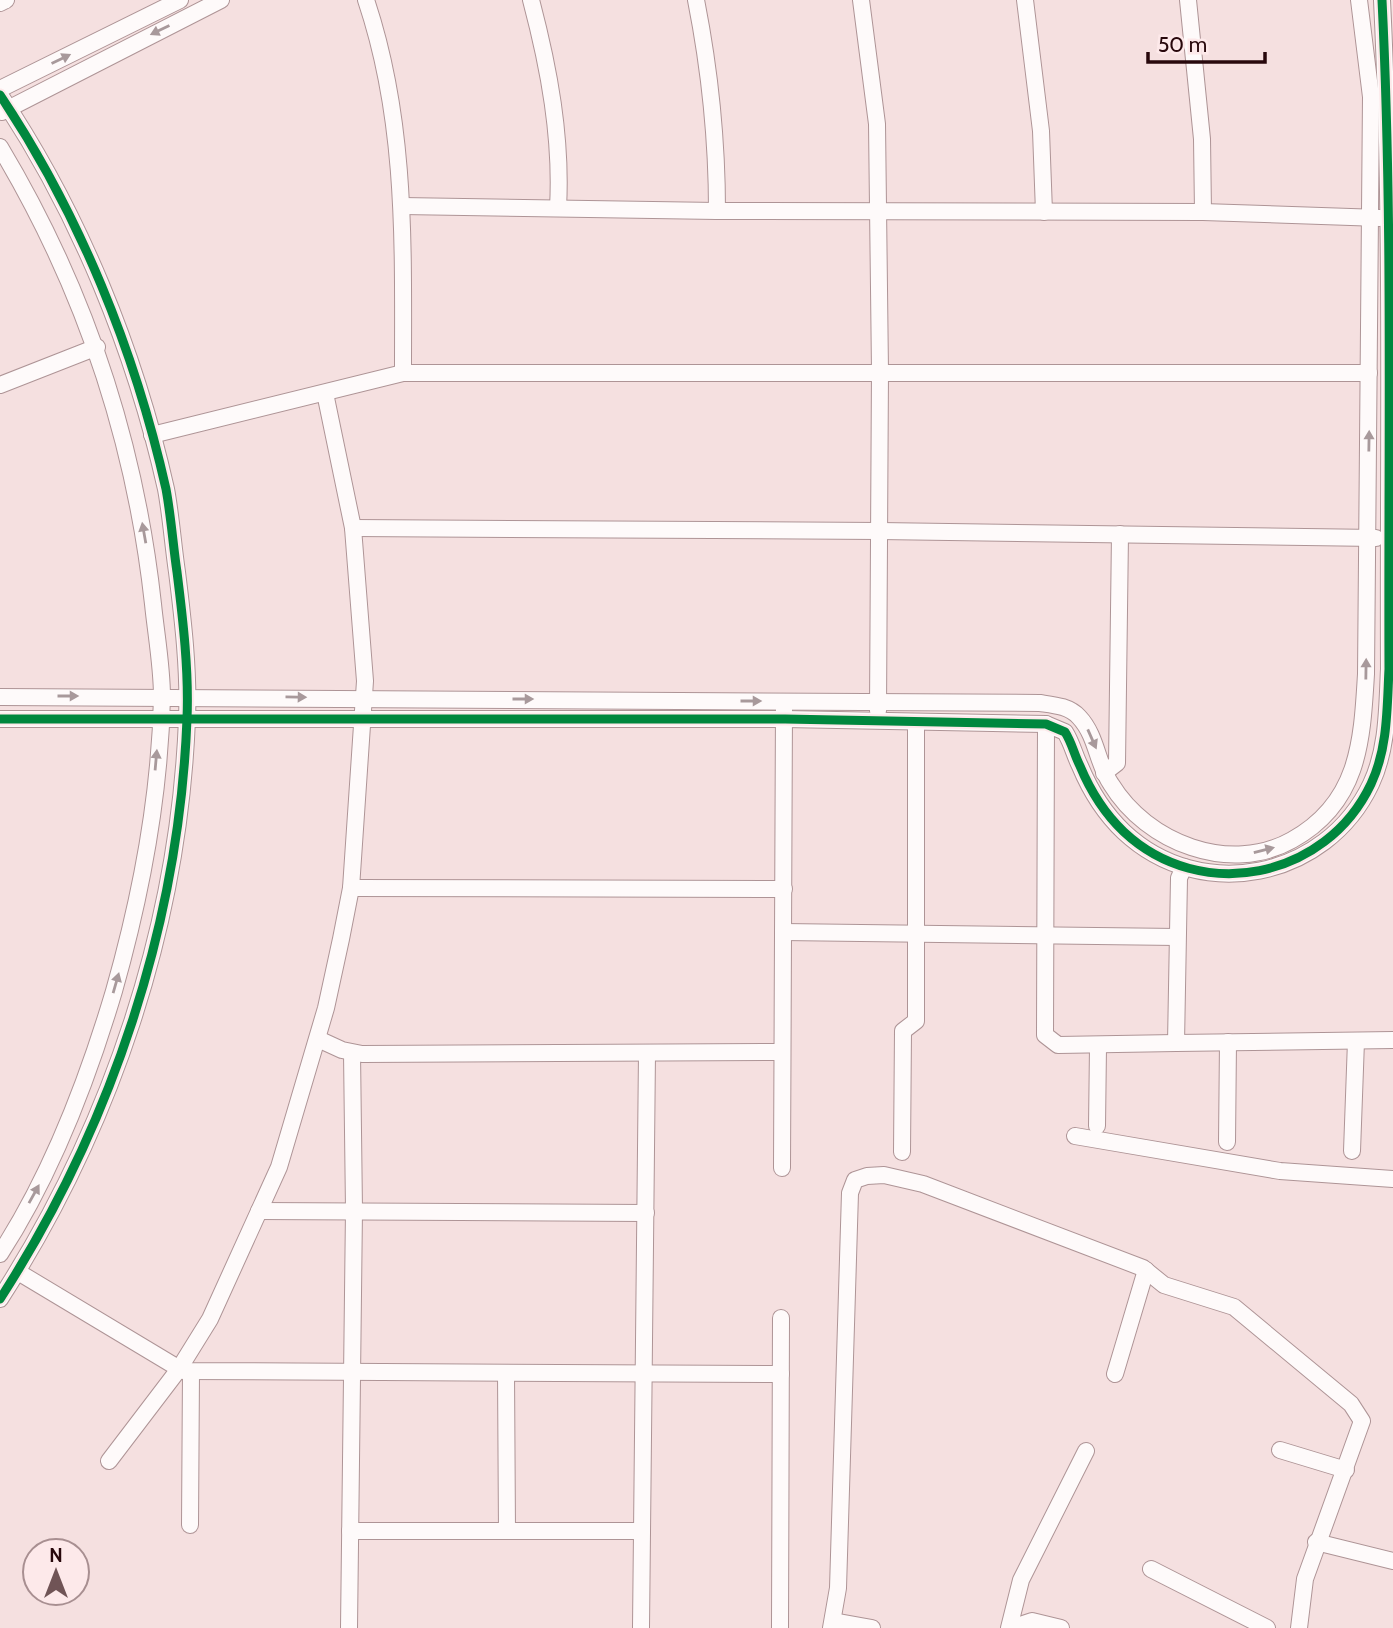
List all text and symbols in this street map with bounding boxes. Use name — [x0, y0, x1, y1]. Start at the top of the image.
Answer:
scale bar — [1148, 21, 1265, 65]
one-way arrow — [150, 25, 170, 36]
text: 50 m — [1158, 32, 1207, 57]
one-way arrow — [51, 53, 71, 64]
one-way arrow — [1363, 430, 1374, 452]
one-way arrow — [138, 522, 149, 544]
one-way arrow — [1360, 658, 1371, 680]
one-way arrow — [57, 690, 79, 702]
one-way arrow — [285, 692, 307, 703]
one-way arrow — [512, 693, 534, 705]
one-way arrow — [740, 695, 762, 707]
one-way arrow — [1086, 729, 1097, 750]
one-way arrow — [151, 748, 162, 770]
one-way arrow — [1253, 844, 1275, 855]
one-way arrow — [111, 972, 122, 994]
one-way arrow — [28, 1184, 39, 1204]
north arrow — [21, 1537, 91, 1607]
text: N — [49, 1544, 63, 1567]

